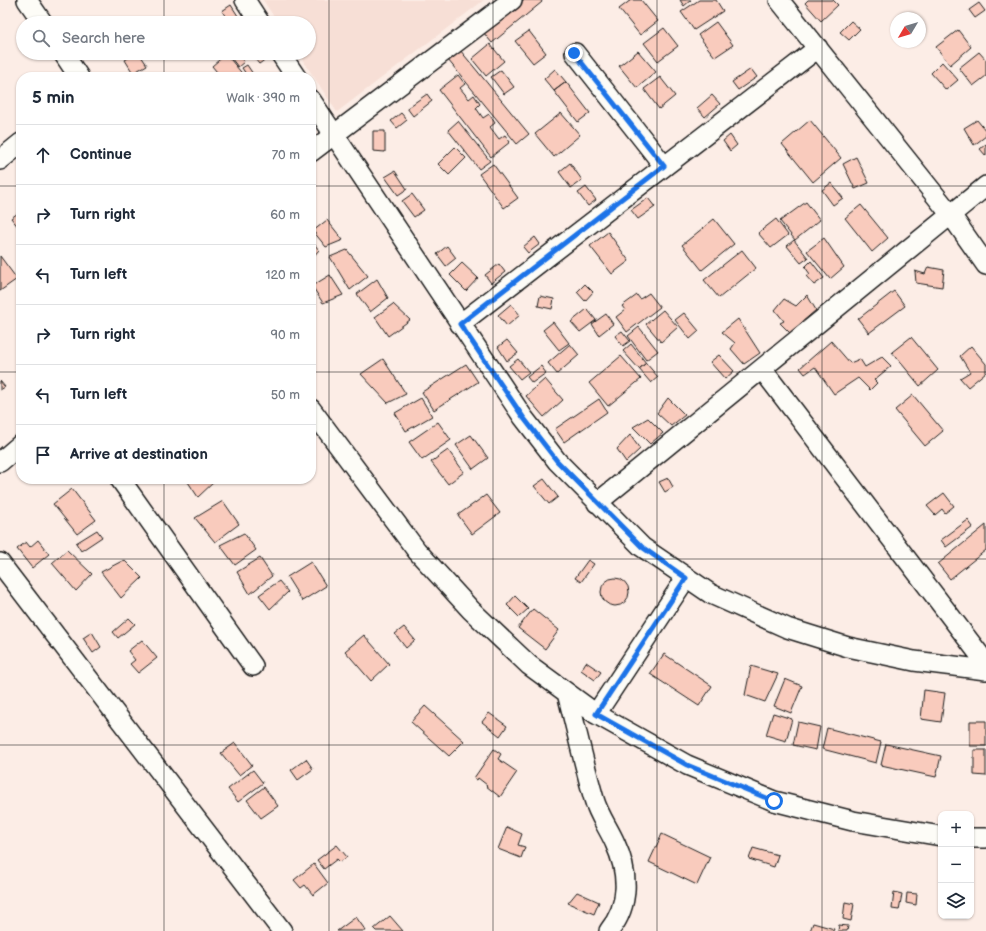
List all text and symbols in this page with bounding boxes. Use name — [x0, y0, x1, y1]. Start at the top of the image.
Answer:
north arrow — [890, 12, 926, 48]
search box — [16, 16, 316, 60]
icon: search — [30, 27, 52, 49]
text: Search here — [62, 29, 145, 48]
route end — [565, 44, 583, 62]
text: 5 min — [32, 88, 75, 108]
text: Walk · 390 m — [226, 90, 300, 106]
icon: ahead — [32, 144, 54, 166]
text: Continue — [70, 145, 132, 164]
text: 70 m — [272, 147, 300, 163]
icon: right — [32, 204, 54, 226]
text: Turn right — [70, 205, 135, 224]
text: 60 m — [270, 207, 300, 223]
icon: left — [32, 264, 54, 286]
text: Turn left — [70, 265, 127, 284]
text: 120 m — [265, 267, 300, 283]
icon: right — [32, 324, 54, 346]
text: Turn right — [70, 325, 135, 344]
text: 90 m — [271, 327, 300, 343]
icon: left — [32, 384, 54, 406]
text: Turn left — [70, 385, 127, 404]
text: 50 m — [271, 387, 300, 403]
icon: arrive — [32, 444, 54, 466]
text: Arrive at destination — [70, 445, 208, 464]
route start — [765, 792, 783, 810]
map controls — [938, 811, 974, 919]
button: + — [938, 811, 974, 847]
button: − — [938, 847, 974, 883]
button: layers — [938, 883, 974, 919]

